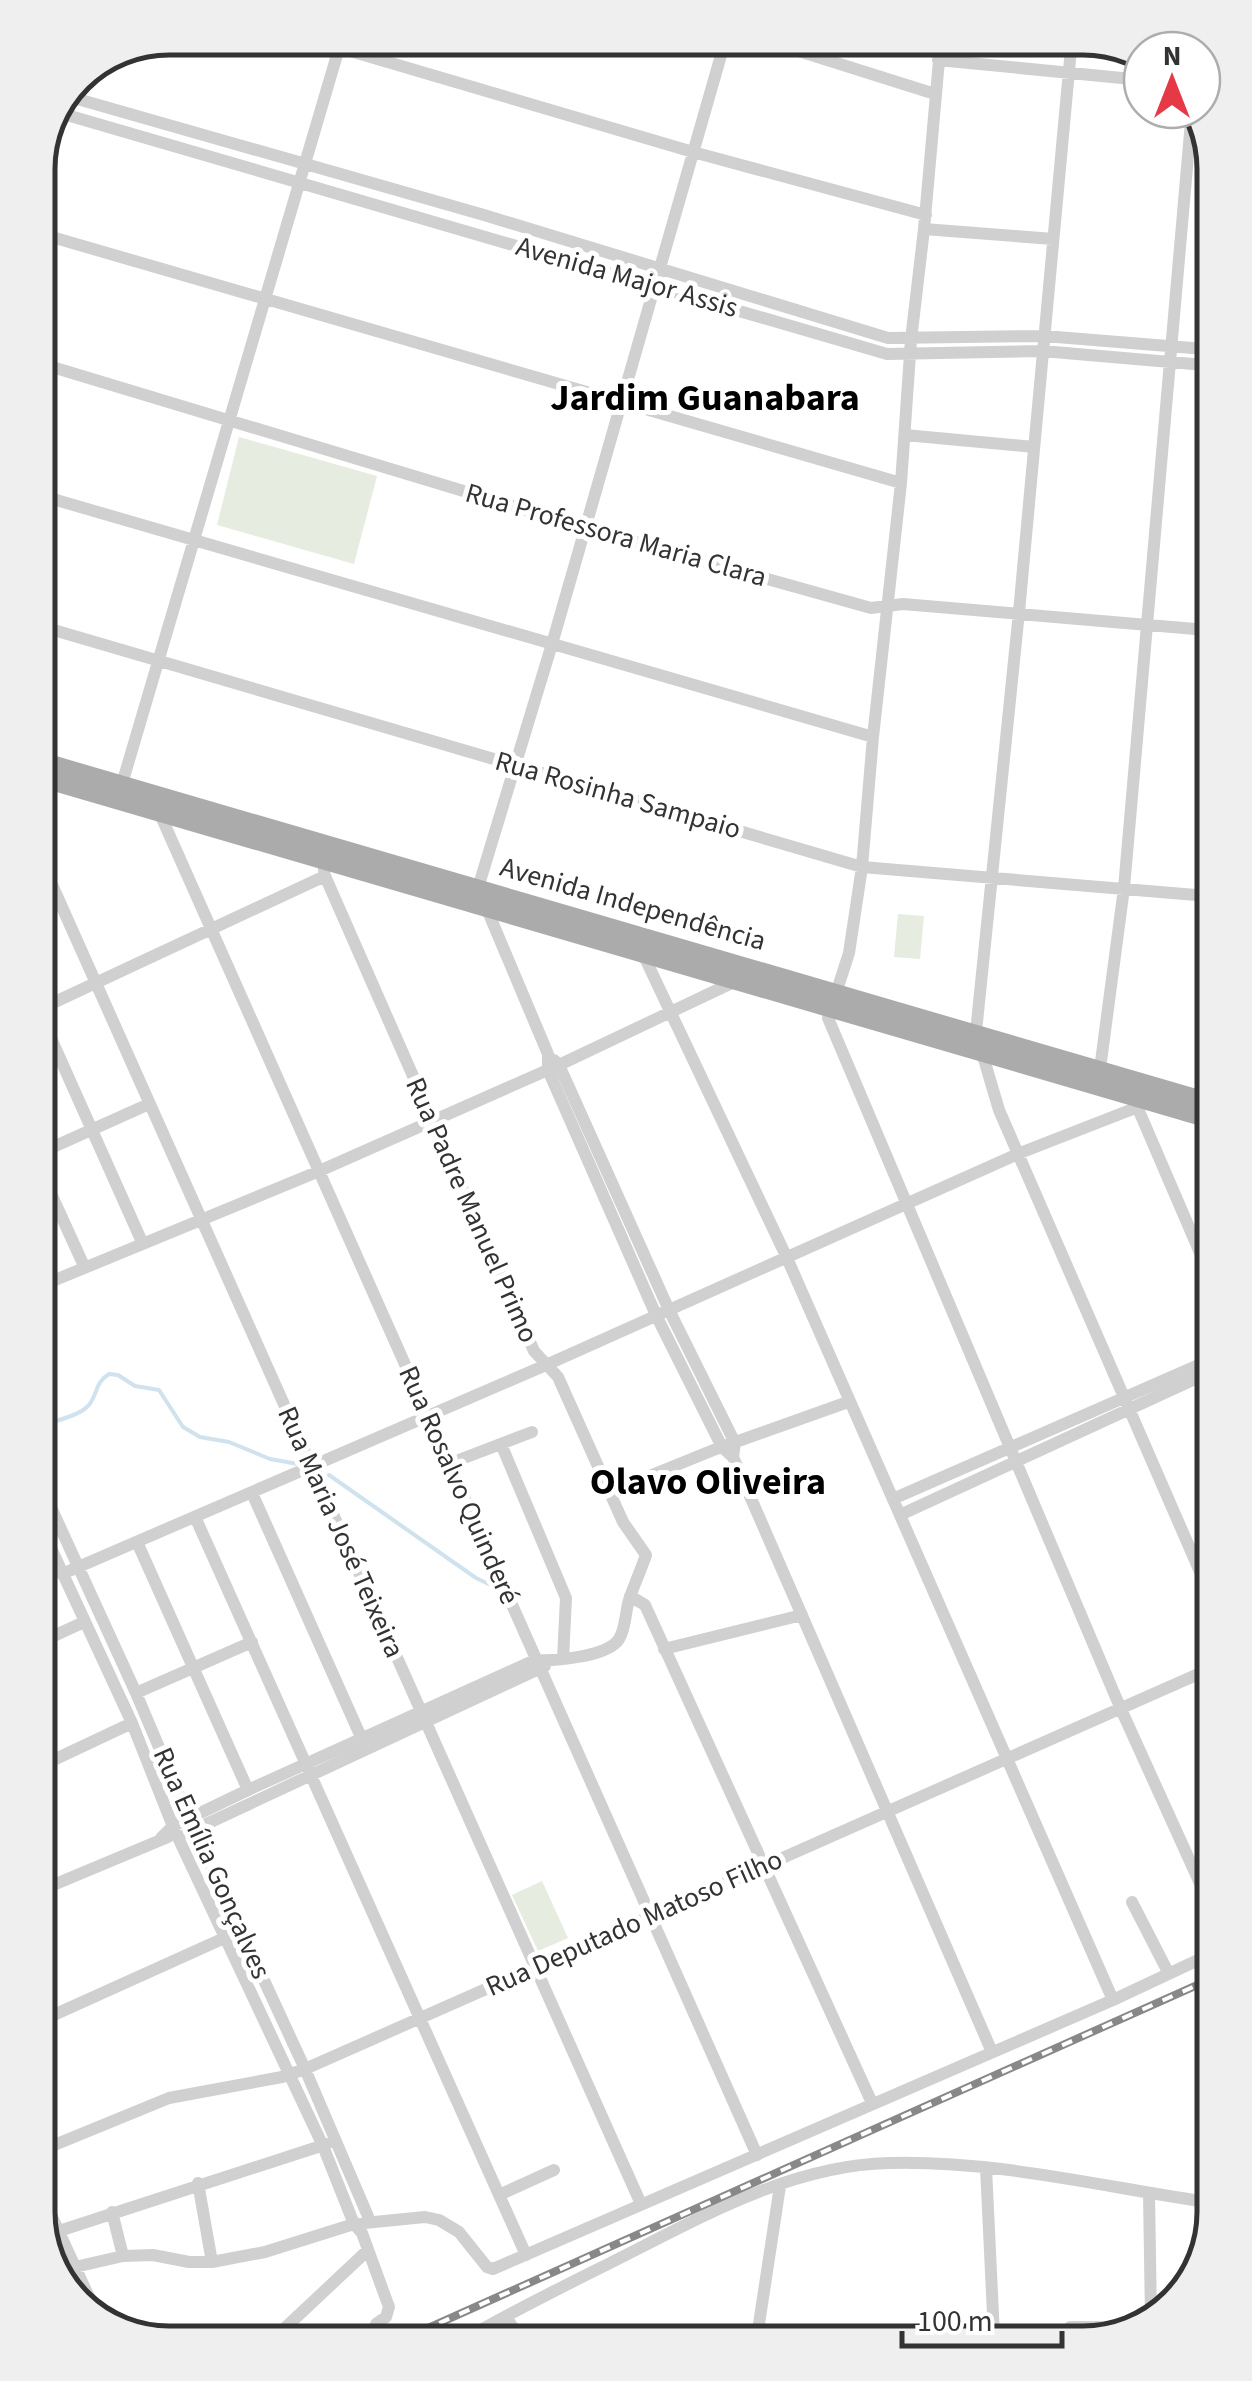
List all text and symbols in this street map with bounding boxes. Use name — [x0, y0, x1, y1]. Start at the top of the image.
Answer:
north arrow — [1122, 30, 1222, 130]
text: N — [1163, 36, 1181, 76]
street label: Avenida Major Assis — [511, 226, 743, 328]
district label: Jardim Guanabara — [550, 371, 860, 425]
street label: Rua Professora Maria Clara — [461, 473, 771, 597]
street label: Rua Rosinha Sampaio — [490, 741, 746, 849]
street label: Avenida Independência — [495, 847, 771, 961]
street label: Rua Padre Manuel Primo — [395, 1071, 549, 1349]
street label: Rua Rosalvo Quinderé — [388, 1359, 530, 1611]
street label: Rua Maria José Teixeira — [268, 1400, 414, 1664]
district label: Olavo Oliveira — [590, 1455, 826, 1509]
street label: Rua Emília Gonçalves — [143, 1741, 281, 1985]
street label: Rua Deputado Matoso Filho — [479, 1839, 789, 2007]
scale bar — [902, 2286, 1062, 2348]
text: 100 m — [917, 2300, 993, 2343]

